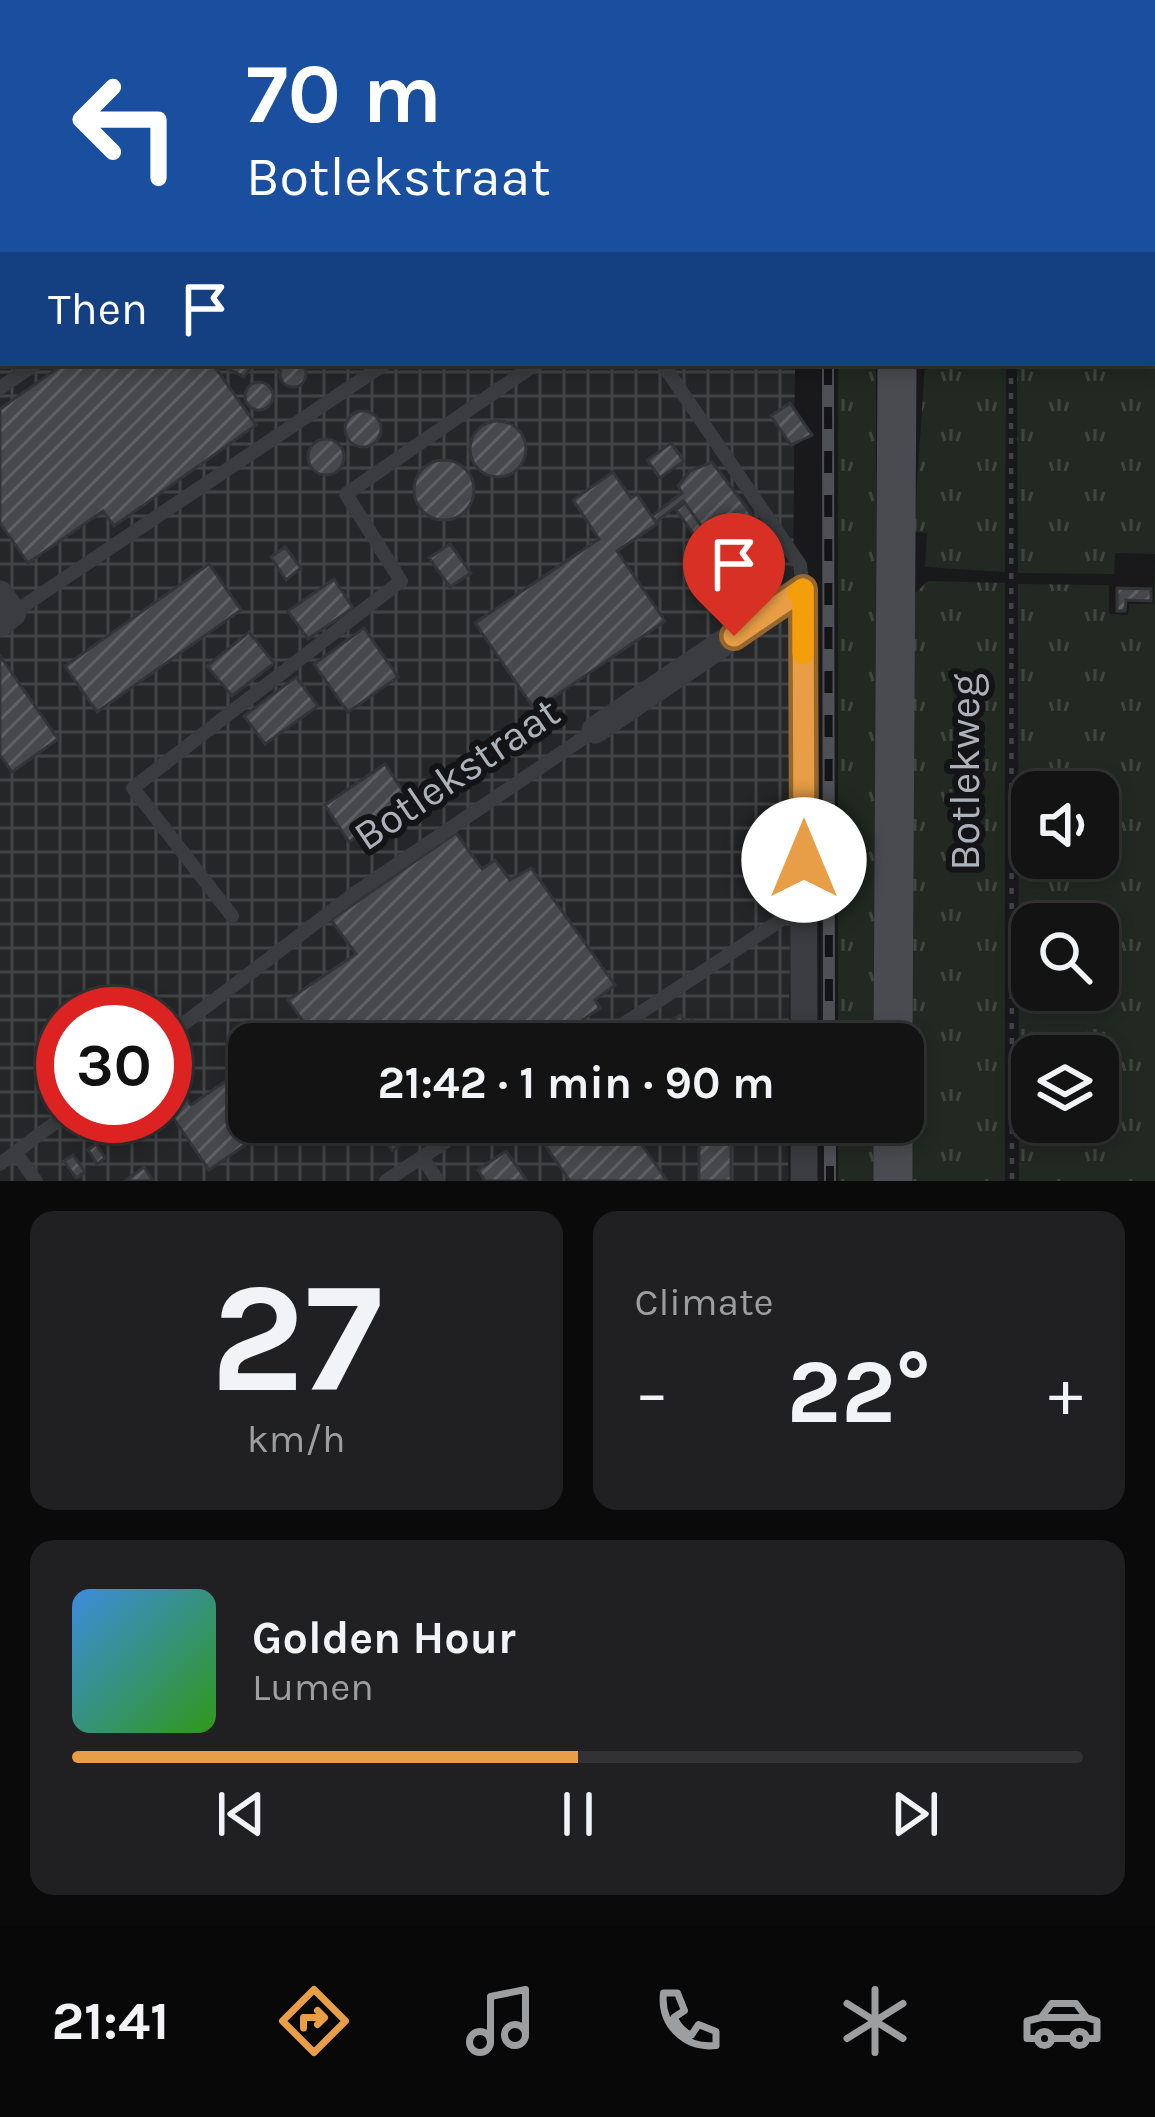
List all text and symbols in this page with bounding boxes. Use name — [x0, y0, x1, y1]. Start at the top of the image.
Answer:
text: 70 m — [246, 45, 442, 143]
icon: left — [48, 48, 204, 204]
text: Botlekstraat — [246, 145, 551, 209]
icon: arrive — [172, 276, 238, 342]
text: Then — [48, 283, 148, 335]
pin — [683, 513, 785, 636]
icon: arrive — [701, 531, 767, 597]
street label: Botlekweg — [940, 673, 990, 871]
street label: Botlekstraat — [344, 687, 569, 861]
map controls — [1011, 771, 1119, 1143]
button: sound — [1011, 771, 1119, 879]
position arrow — [741, 797, 867, 923]
button: search — [1011, 903, 1119, 1011]
speed limit sign: 30 — [36, 987, 192, 1143]
button: layers — [1011, 1035, 1119, 1143]
text: 21:42 · 1 min · 90 m — [377, 1057, 775, 1109]
text: 27 — [210, 1247, 382, 1429]
text: Climate — [635, 1279, 774, 1325]
text: 22° — [787, 1339, 931, 1445]
text: − — [635, 1354, 669, 1432]
text: + — [1048, 1354, 1083, 1432]
text: km/h — [247, 1416, 346, 1462]
text: Golden Hour — [252, 1612, 516, 1664]
text: Lumen — [252, 1664, 374, 1710]
icon: previous — [208, 1781, 274, 1847]
icon: pause — [545, 1781, 611, 1847]
icon: next — [882, 1781, 948, 1847]
icon: directions — [272, 1979, 356, 2063]
icon: music — [459, 1979, 543, 2063]
icon: phone — [646, 1979, 730, 2063]
icon: climate — [833, 1979, 917, 2063]
icon: car — [1020, 1979, 1104, 2063]
text: 21:41 — [51, 1989, 169, 2053]

